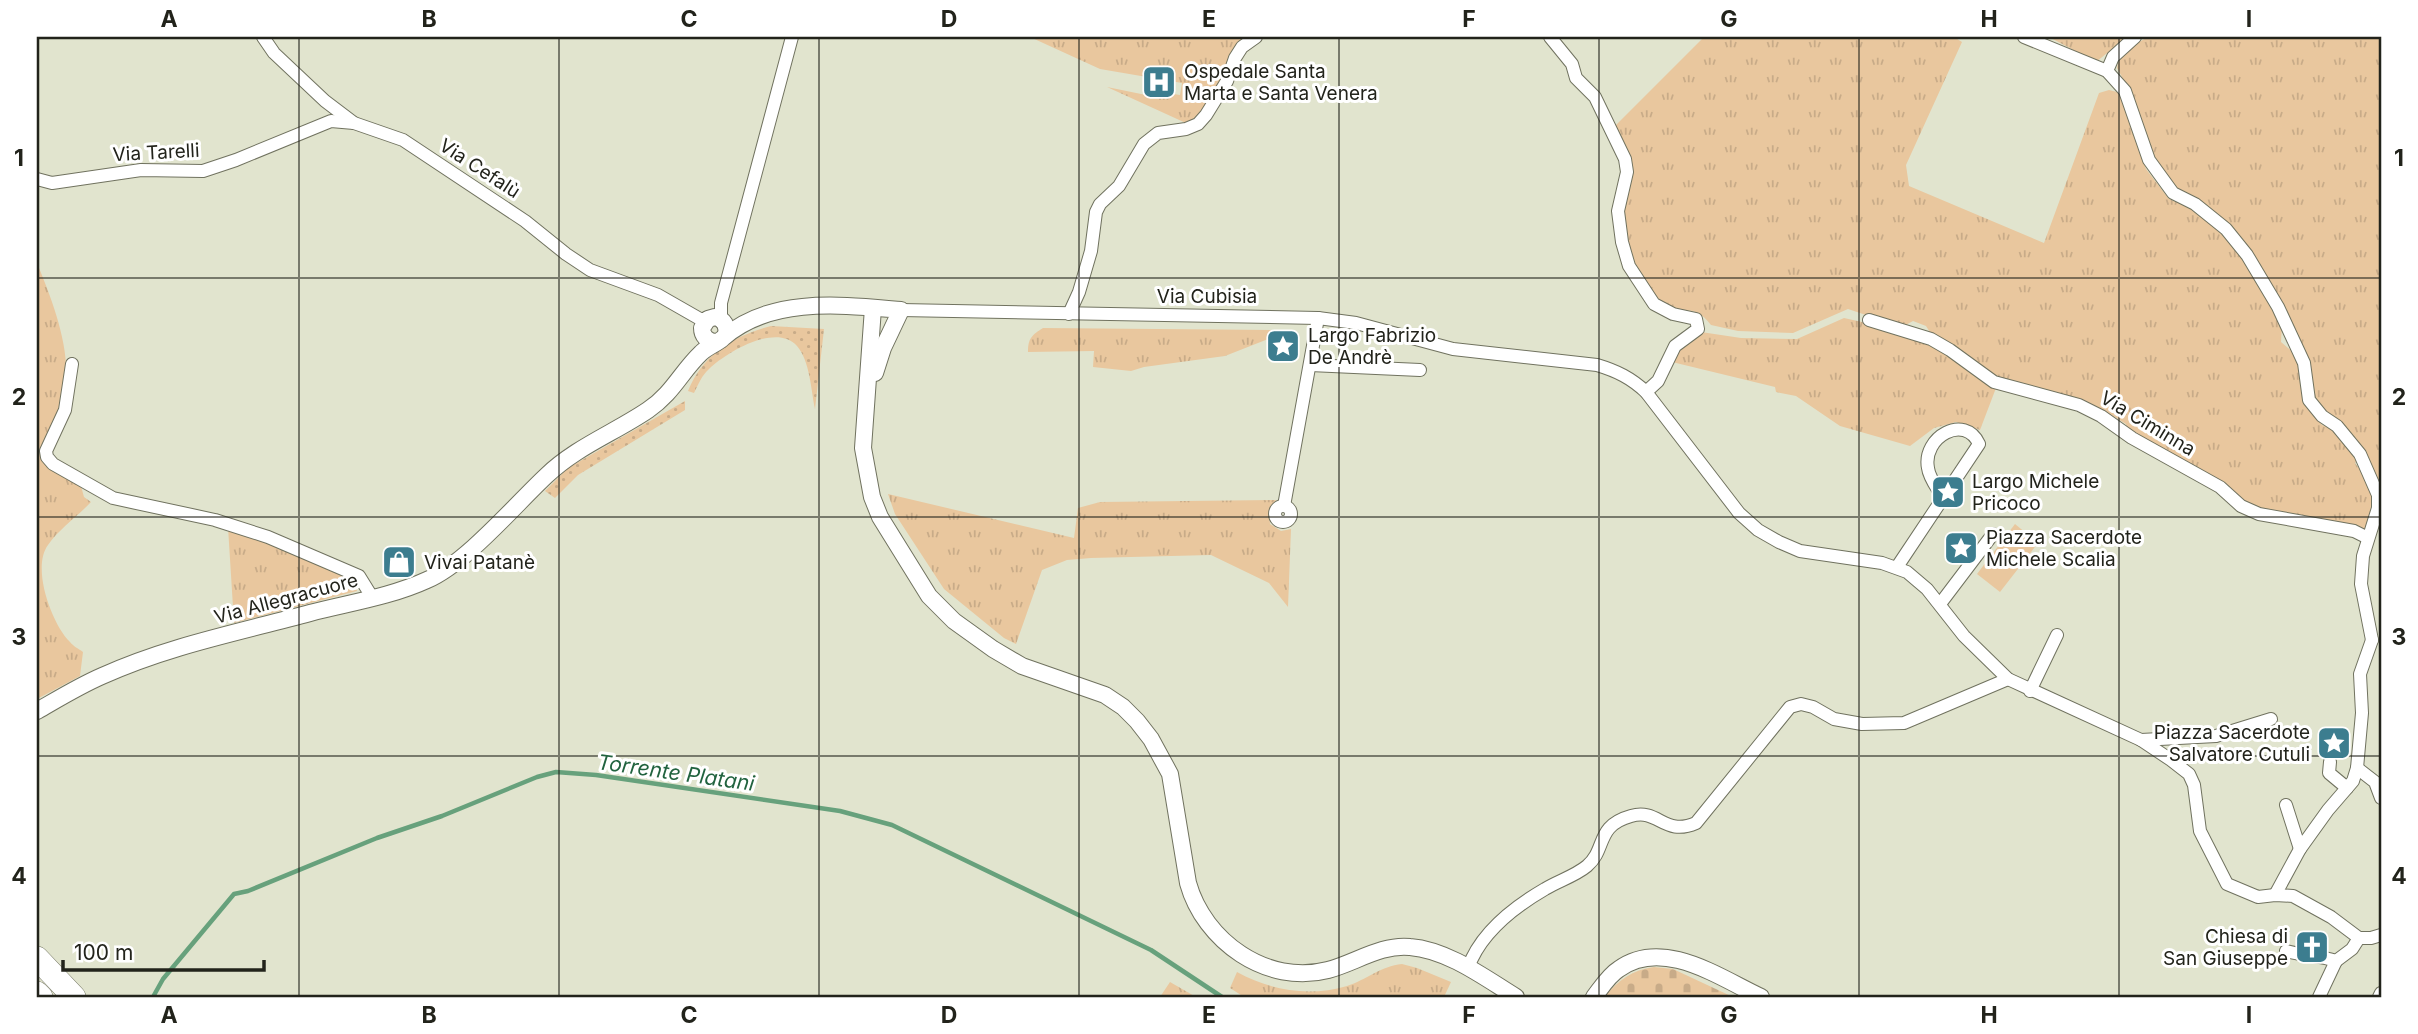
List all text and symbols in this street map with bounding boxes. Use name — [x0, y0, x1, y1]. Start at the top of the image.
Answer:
text: A — [160, 5, 178, 33]
text: B — [421, 5, 437, 33]
text: C — [680, 5, 698, 33]
text: D — [941, 5, 957, 33]
text: E — [1202, 5, 1216, 33]
text: F — [1462, 5, 1476, 33]
text: G — [1720, 5, 1738, 33]
text: H — [1980, 5, 1998, 33]
text: I — [2246, 5, 2252, 33]
place label: Ospedale Santa Marta e Santa Venera — [1184, 60, 1378, 105]
hospital icon: Ospedale Santa Marta e Santa Venera — [1140, 63, 1178, 101]
street label: Via Cefalù — [435, 134, 525, 203]
street label: Via Tarelli — [112, 139, 200, 166]
text: 1 — [14, 144, 24, 172]
text: 1 — [2394, 144, 2404, 172]
street label: Via Cubisia — [1157, 285, 1257, 308]
place label: Largo Fabrizio De Andrè — [1308, 324, 1436, 369]
place icon: Largo Fabrizio De Andrè — [1264, 327, 1302, 365]
text: 2 — [12, 383, 26, 411]
text: 2 — [2392, 383, 2406, 411]
street label: Via Ciminna — [2096, 386, 2199, 461]
place label: Largo Michele Pricoco — [1972, 470, 2099, 515]
place icon: Largo Michele Pricoco — [1929, 473, 1967, 511]
place label: Piazza Sacerdote Michele Scalia — [1986, 526, 2142, 571]
place icon: Piazza Sacerdote Michele Scalia — [1942, 529, 1980, 567]
shop icon: Vivai Patanè — [380, 543, 418, 581]
place label: Vivai Patanè — [424, 551, 535, 574]
street label: Via Allegracuore — [212, 568, 361, 629]
text: 3 — [12, 623, 26, 651]
text: 3 — [2392, 623, 2406, 651]
place label: Piazza Sacerdote Salvatore Cutuli — [2154, 721, 2310, 766]
place icon: Piazza Sacerdote Salvatore Cutuli — [2315, 724, 2353, 762]
water label: Torrente Platani — [596, 749, 757, 796]
text: 4 — [11, 862, 27, 890]
text: 4 — [2391, 862, 2407, 890]
place label: Chiesa di San Giuseppe — [2163, 925, 2288, 970]
church icon: Chiesa di San Giuseppe — [2293, 928, 2331, 966]
scale bar — [63, 929, 264, 973]
text: 100 m — [74, 940, 133, 965]
text: A — [160, 1001, 178, 1029]
text: B — [421, 1001, 437, 1029]
text: C — [680, 1001, 698, 1029]
text: D — [941, 1001, 957, 1029]
text: E — [1202, 1001, 1216, 1029]
text: F — [1462, 1001, 1476, 1029]
text: G — [1720, 1001, 1738, 1029]
text: H — [1980, 1001, 1998, 1029]
text: I — [2246, 1001, 2252, 1029]

